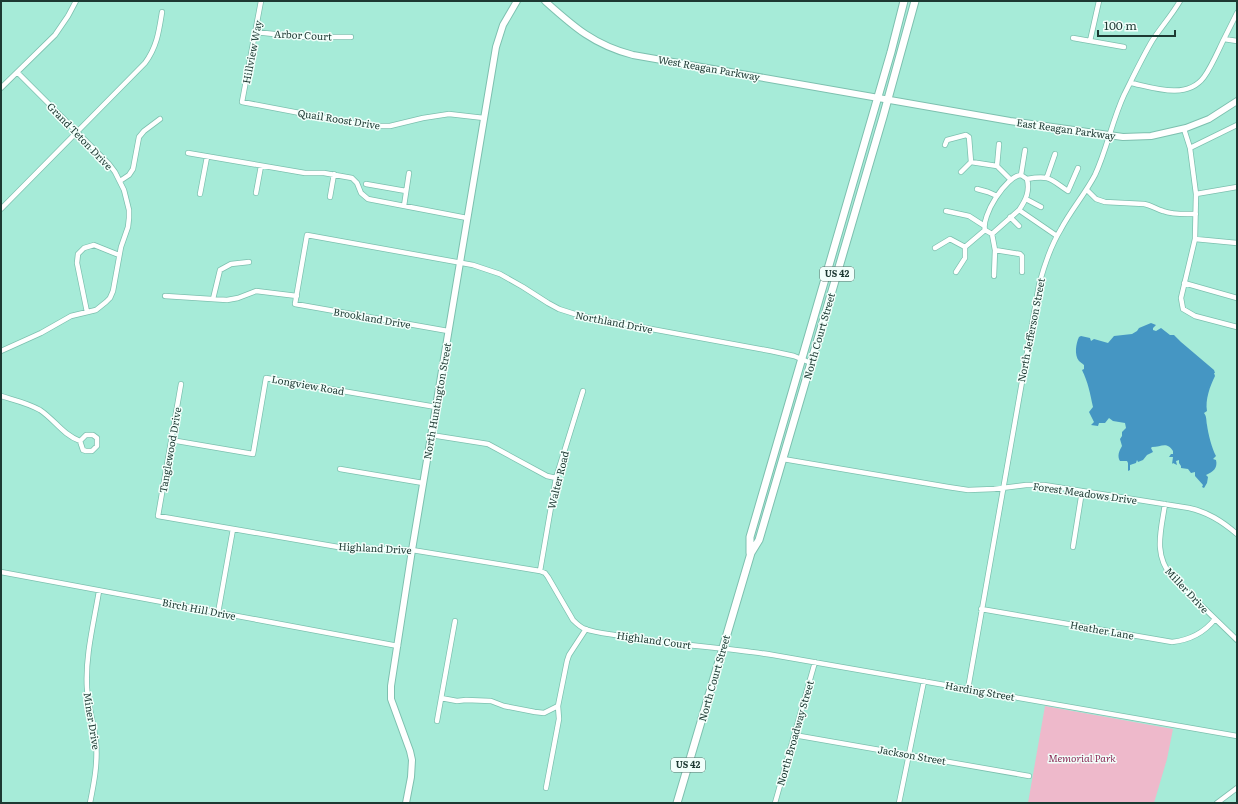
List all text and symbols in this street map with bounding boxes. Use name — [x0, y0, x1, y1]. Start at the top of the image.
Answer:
scale bar — [1098, 12, 1175, 38]
text: 100 m — [1104, 16, 1137, 34]
street label: Hillview Way — [238, 19, 265, 85]
street label: Arbor Court — [274, 25, 332, 44]
street label: West Reagan Parkway — [657, 51, 761, 84]
street label: Grand Teton Drive — [44, 99, 117, 173]
street label: Quail Roost Drive — [297, 105, 381, 132]
street label: East Reagan Parkway — [1016, 114, 1117, 143]
road number: US 42 — [820, 267, 854, 281]
street label: North Jefferson Street — [1013, 277, 1048, 383]
street label: North Court Street — [799, 291, 838, 381]
street label: Brookland Drive — [332, 303, 412, 332]
street label: Northland Drive — [574, 307, 654, 336]
street label: North Huntington Street — [419, 341, 454, 461]
street label: Longview Road — [271, 371, 346, 398]
street label: Tanglewood Drive — [155, 406, 184, 494]
street label: Walter Road — [543, 449, 572, 511]
street label: Forest Meadows Drive — [1032, 478, 1138, 507]
street label: Highland Drive — [338, 538, 412, 557]
street label: Miller Drive — [1162, 563, 1213, 616]
street label: Birch Hill Drive — [161, 594, 237, 623]
street label: Heather Lane — [1069, 617, 1135, 642]
street label: Highland Court — [616, 627, 692, 652]
street label: North Court Street — [694, 633, 733, 723]
street label: Harding Street — [944, 677, 1016, 704]
street label: North Broadway Street — [772, 678, 817, 787]
street label: Miner Drive — [81, 691, 104, 751]
street label: Jackson Street — [877, 741, 947, 768]
park label: Memorial Park — [1048, 750, 1116, 765]
road number: US 42 — [671, 758, 705, 772]

